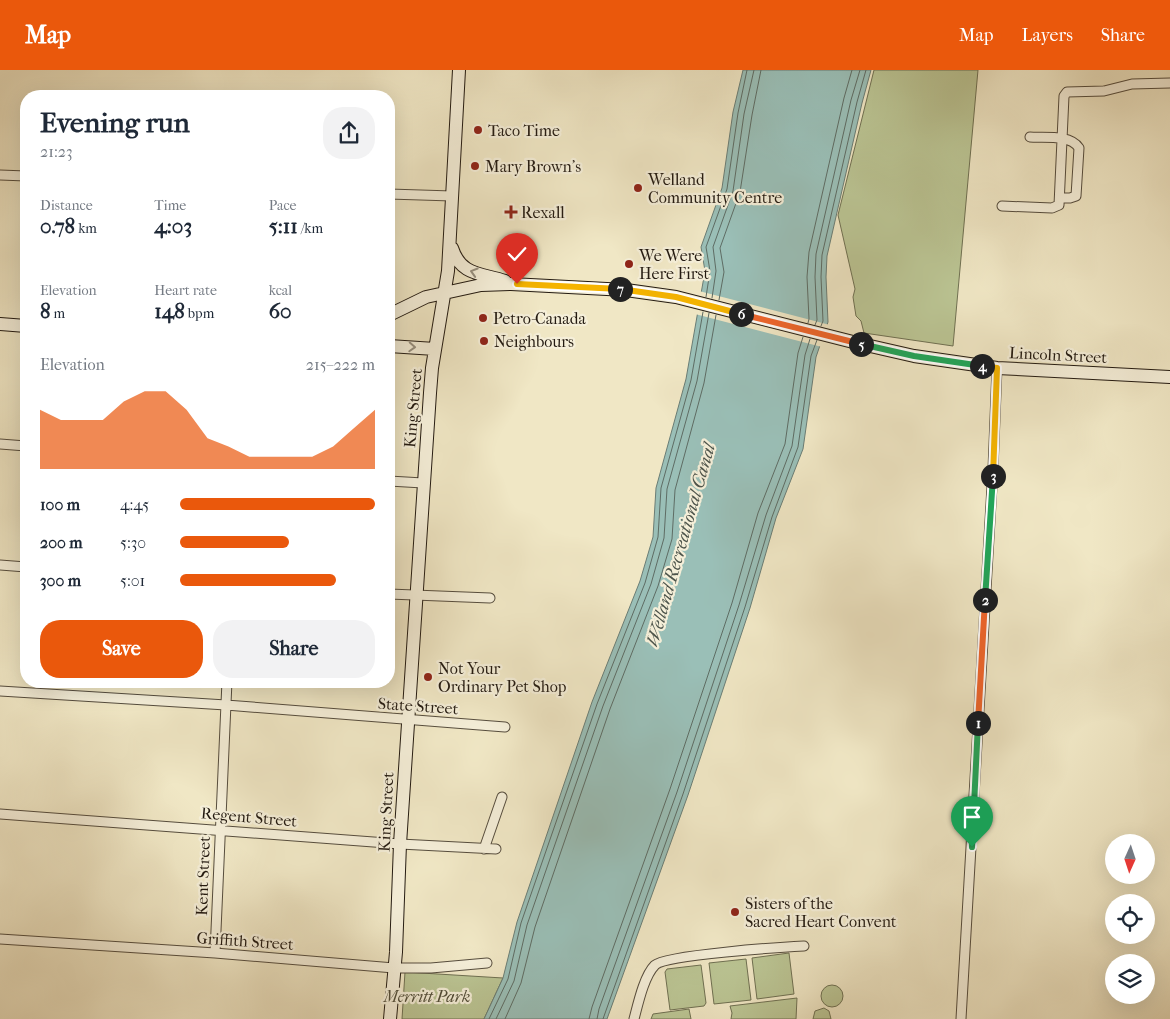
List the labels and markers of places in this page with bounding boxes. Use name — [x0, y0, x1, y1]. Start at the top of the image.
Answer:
place label: Taco Time — [488, 121, 560, 140]
marker: Taco Time — [472, 124, 484, 136]
place label: Mary Brown's — [485, 157, 581, 176]
marker: Mary Brown's — [469, 160, 481, 172]
place label: Welland Community Centre — [647, 170, 782, 207]
marker: Welland Community Centre — [632, 182, 644, 194]
place label: Rexall — [521, 203, 565, 222]
marker: Rexall — [505, 206, 517, 218]
pin — [496, 233, 538, 284]
place label: We Were Here First — [638, 246, 709, 283]
marker: We Were Here First — [623, 258, 635, 270]
pin: 7 — [608, 276, 632, 302]
pin: 6 — [728, 302, 754, 326]
place label: Petro-Canada — [493, 309, 586, 328]
marker: Petro-Canada — [477, 312, 489, 324]
place label: Neighbours — [494, 332, 574, 351]
pin: 5 — [848, 332, 874, 356]
marker: Neighbours — [478, 335, 490, 347]
pin: 4 — [970, 354, 994, 378]
pin: 3 — [980, 464, 1006, 488]
pin: 2 — [972, 588, 998, 612]
place label: Not Your Ordinary Pet Shop — [438, 659, 567, 696]
marker: Not Your Ordinary Pet Shop — [422, 671, 434, 683]
pin: 1 — [966, 710, 990, 736]
pin — [951, 796, 993, 847]
place label: Sisters of the Sacred Heart Convent — [745, 894, 897, 931]
marker: Sisters of the Sacred Heart Convent — [729, 906, 741, 918]

